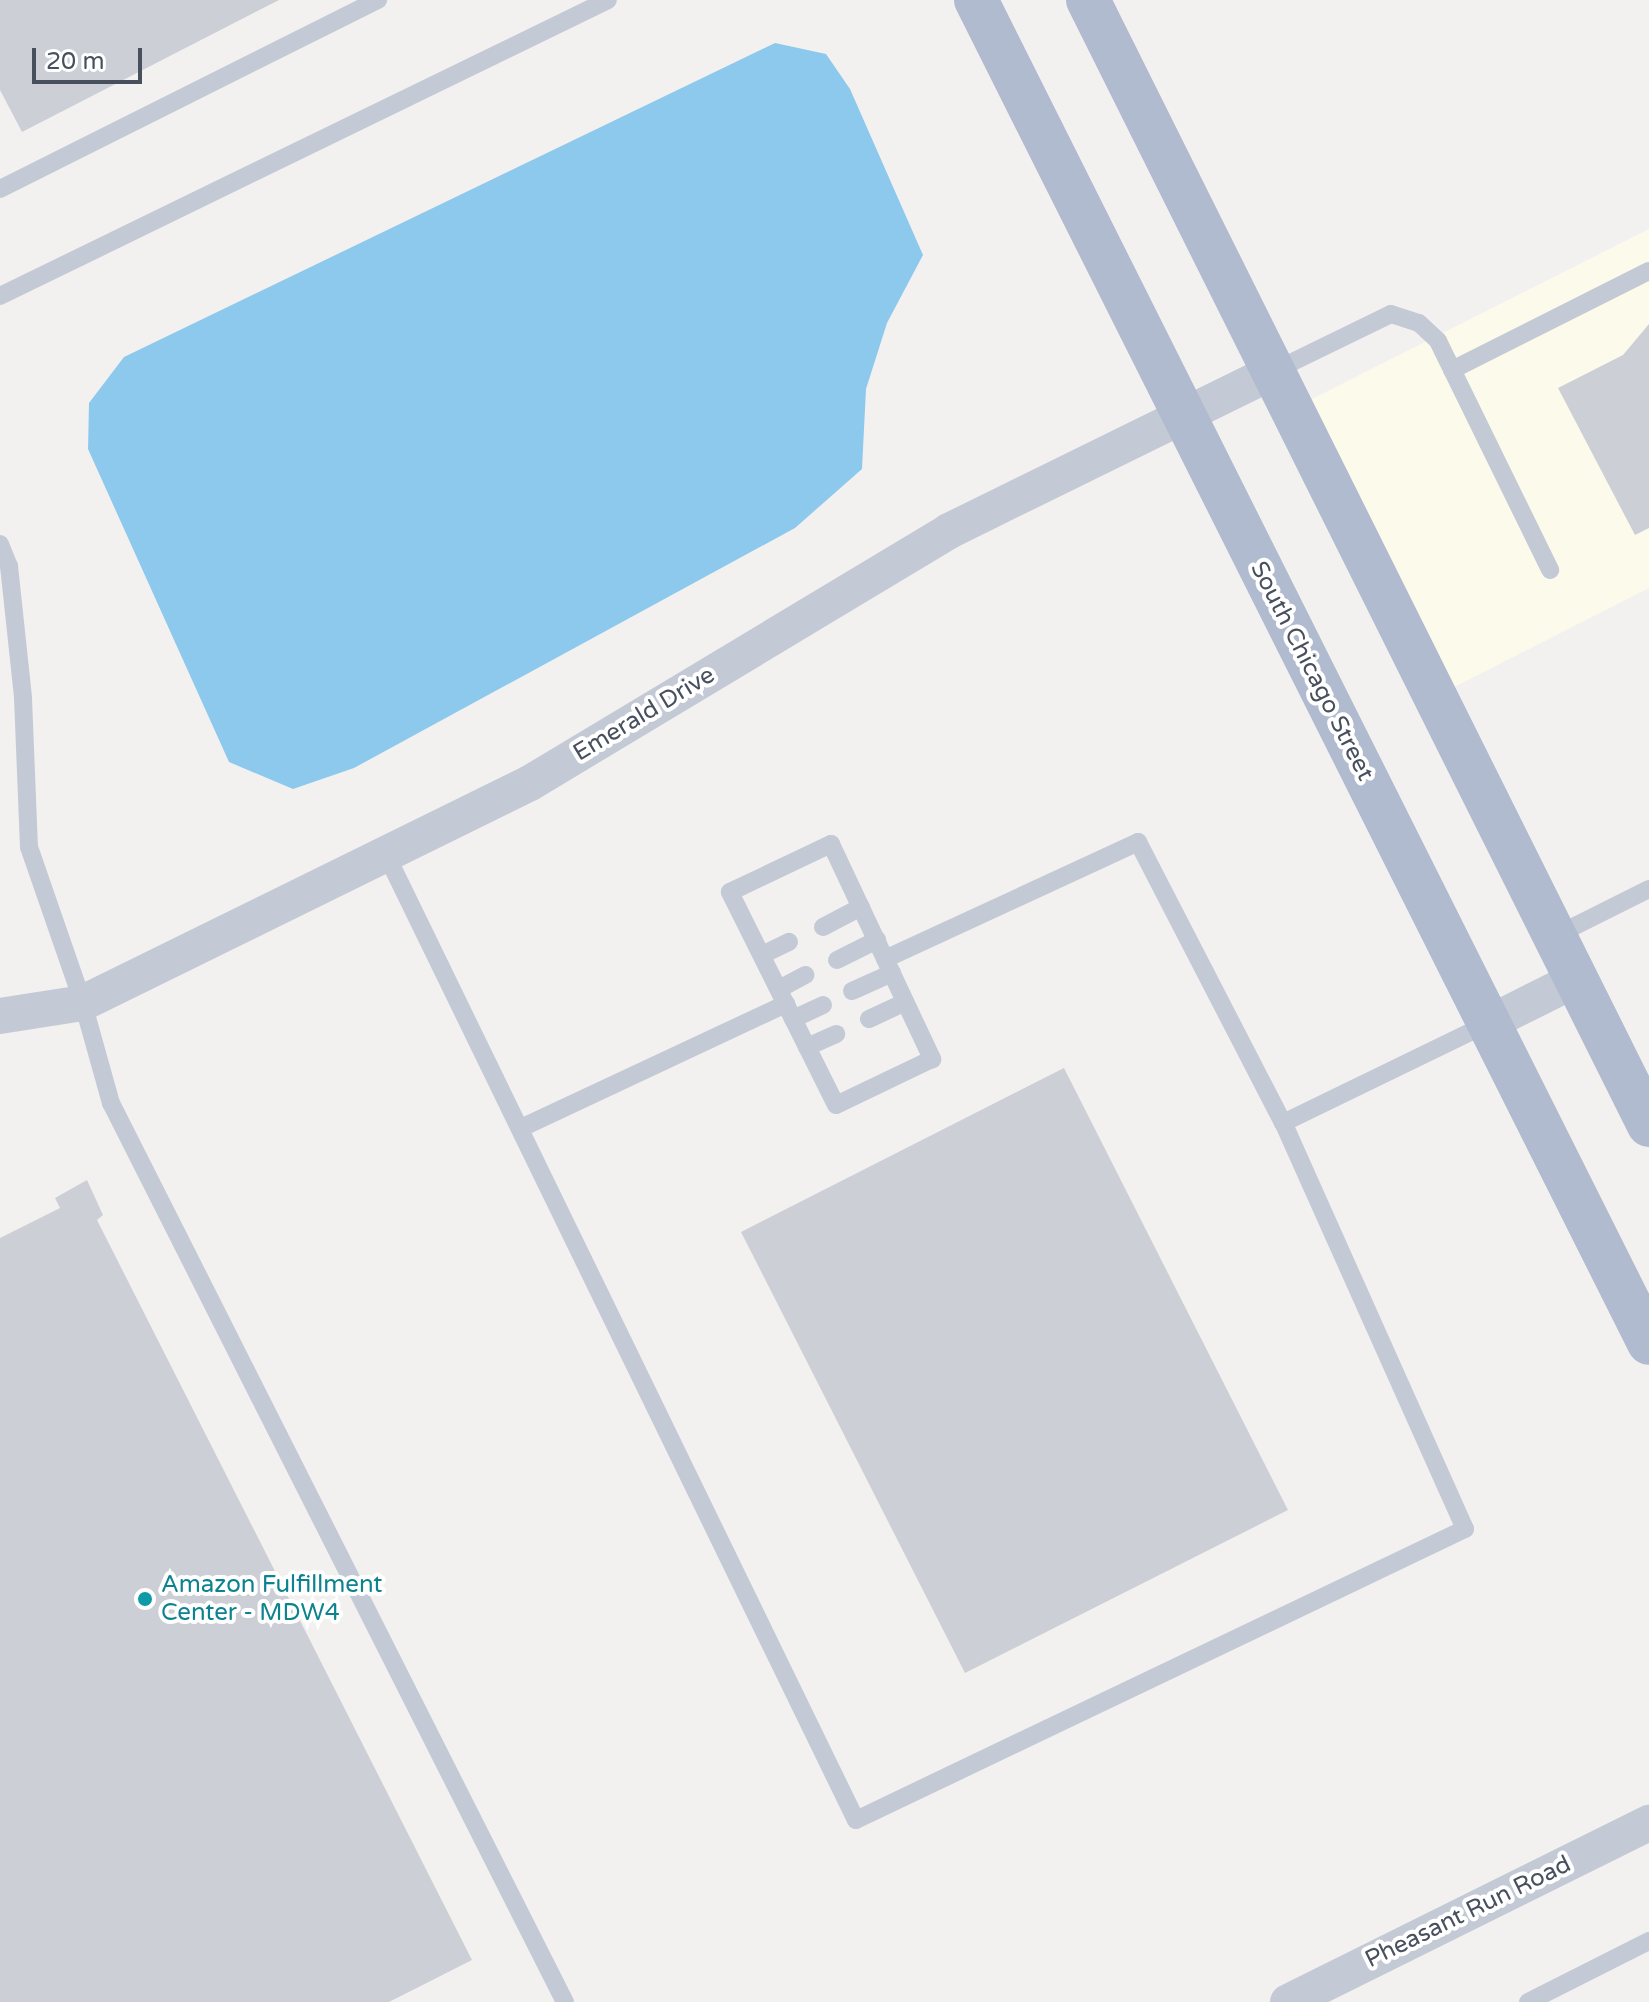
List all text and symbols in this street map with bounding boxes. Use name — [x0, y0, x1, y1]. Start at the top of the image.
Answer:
scale bar — [36, 32, 146, 82]
text: 20 m — [46, 47, 104, 76]
street label: South Chicago Street — [1244, 557, 1380, 785]
street label: Emerald Drive — [568, 660, 720, 768]
place label: Amazon Fulfillment Center - MDW4 — [161, 1571, 382, 1627]
marker: Amazon Fulfillment Center - MDW4 — [136, 1590, 154, 1608]
street label: Pheasant Run Road — [1360, 1850, 1576, 1974]

